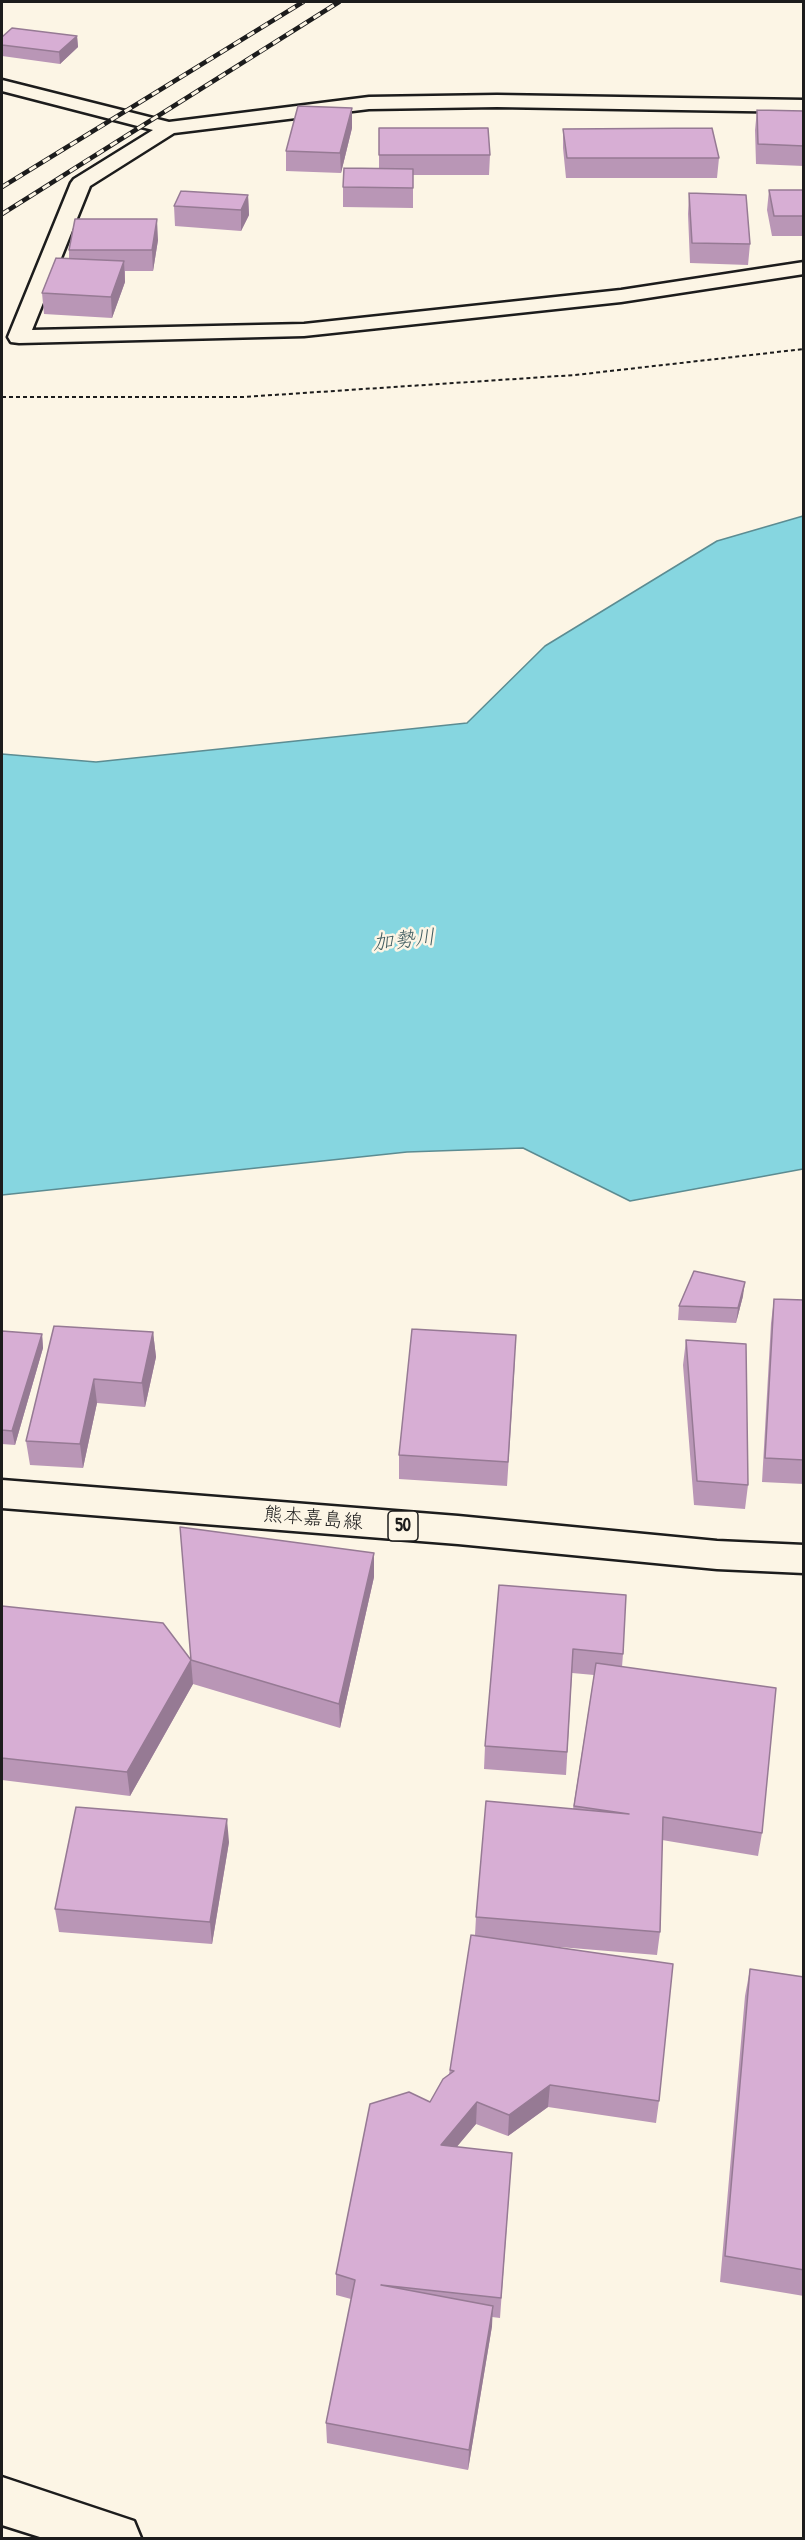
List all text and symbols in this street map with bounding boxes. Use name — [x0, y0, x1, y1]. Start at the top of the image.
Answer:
water label: 加勢川 — [371, 925, 437, 957]
street label: 熊本嘉島線 — [262, 1503, 364, 1535]
road number: 50 — [388, 1511, 418, 1541]

